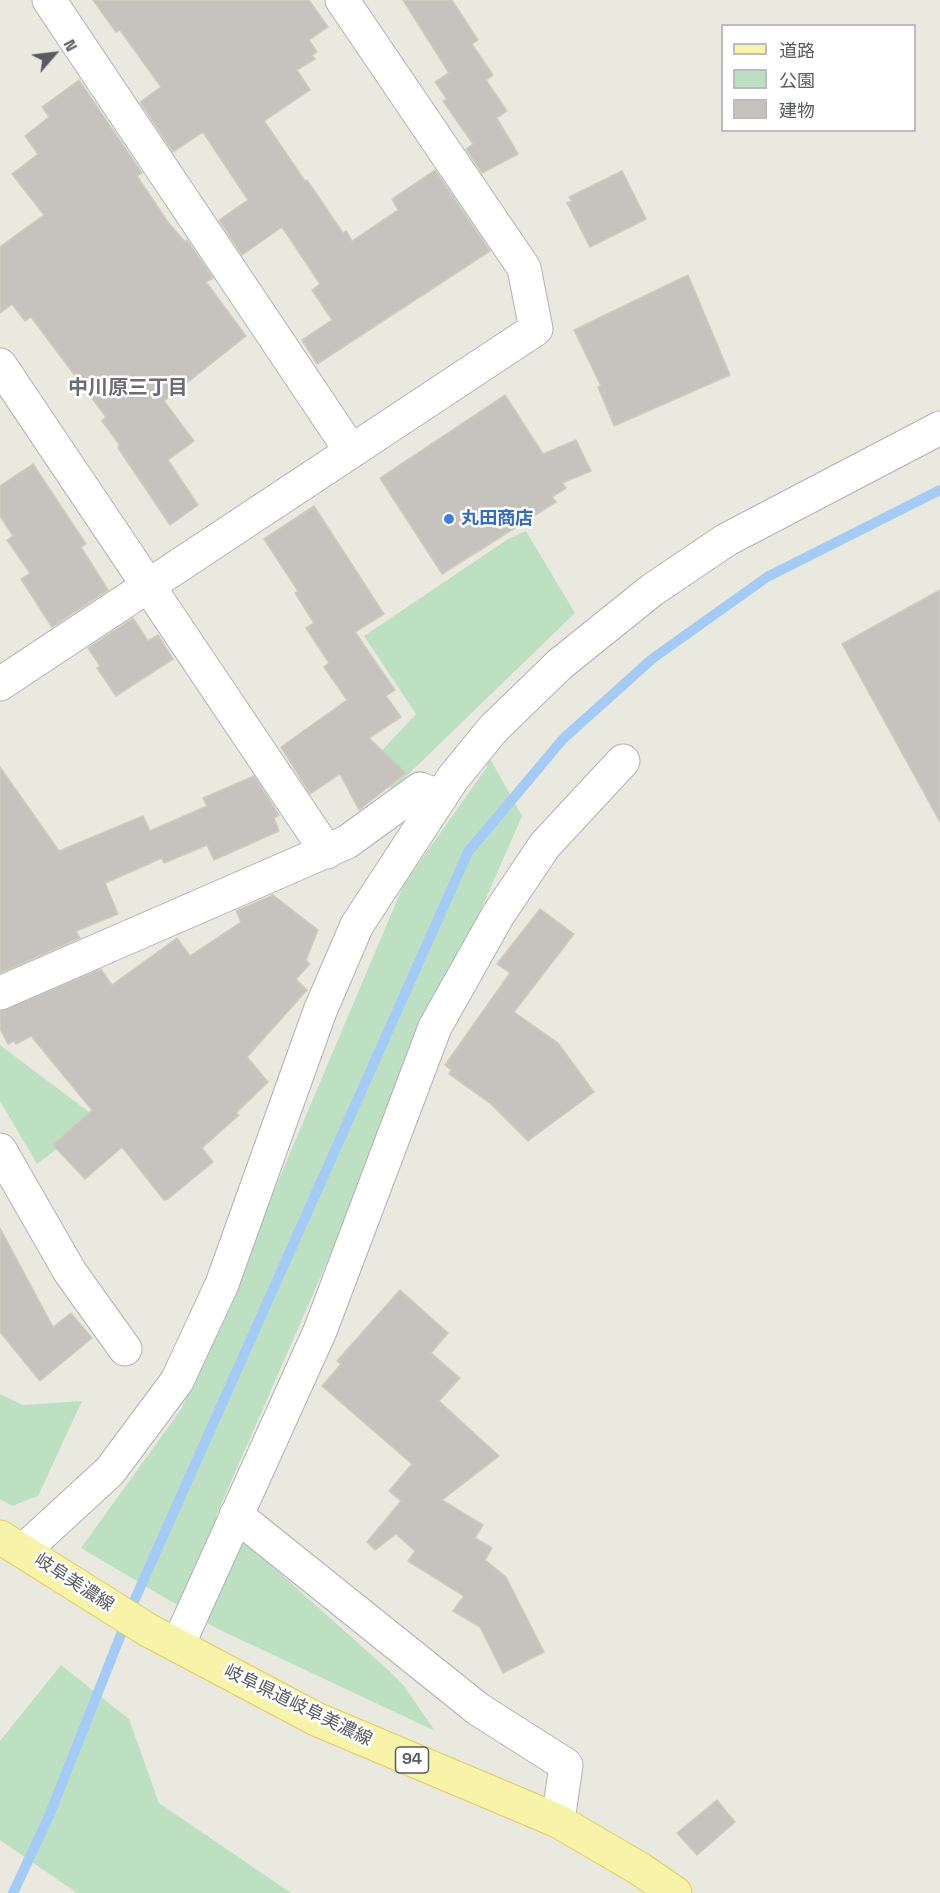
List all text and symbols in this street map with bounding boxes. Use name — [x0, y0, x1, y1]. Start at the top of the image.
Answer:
north arrow — [24, 24, 84, 84]
legend — [721, 24, 916, 132]
text: N — [59, 36, 82, 55]
text: 道路 — [779, 39, 815, 62]
text: 公園 — [779, 69, 815, 92]
text: 建物 — [779, 99, 815, 122]
district label: 中川原三丁目 — [68, 377, 188, 401]
place label: 丸田商店 — [461, 508, 533, 530]
marker: 丸田商店 — [442, 512, 456, 526]
street label: 岐阜美濃線 — [30, 1549, 118, 1617]
street label: 岐阜県道岐阜美濃線 — [220, 1661, 376, 1751]
road number: 94 — [396, 1747, 428, 1773]

